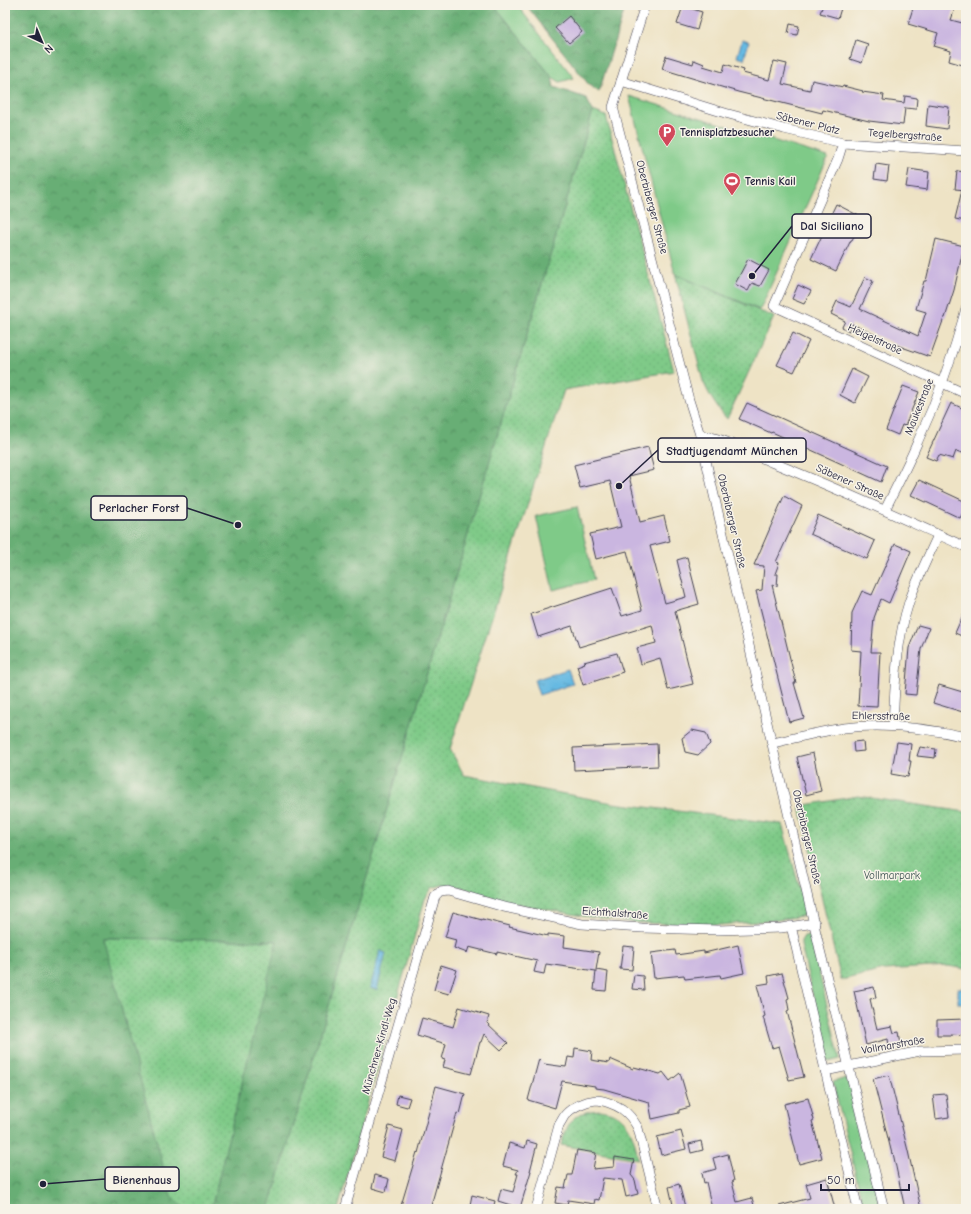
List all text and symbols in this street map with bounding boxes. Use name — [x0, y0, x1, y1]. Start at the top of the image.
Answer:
north arrow — [22, 22, 62, 62]
text: N — [41, 42, 56, 56]
street label: Säbener Platz — [775, 109, 841, 137]
parking icon: Tennisplatzbesucher — [657, 122, 677, 147]
place label: Tennisplatzbesucher — [680, 126, 775, 139]
street label: Tegelbergstraße — [868, 126, 943, 144]
street label: Oberbiberger Straße — [633, 159, 671, 256]
sports icon: Tennis Kail — [722, 171, 742, 196]
place label: Tennis Kail — [745, 175, 796, 188]
callout: Dal Siciliano — [792, 214, 871, 238]
text: Dal Siciliano — [800, 219, 864, 233]
street label: Heigelstraße — [846, 321, 905, 357]
street label: Maukestraße — [902, 376, 936, 437]
callout: Stadtjugendamt München — [658, 438, 806, 462]
text: Stadtjugendamt München — [666, 444, 798, 458]
street label: Säbener Straße — [814, 461, 886, 503]
street label: Oberbiberger Straße — [715, 473, 749, 570]
callout: Perlacher Forst — [91, 496, 187, 520]
text: Perlacher Forst — [99, 501, 180, 515]
street label: Ehlersstraße — [852, 709, 911, 723]
street label: Oberbiberger Straße — [790, 789, 824, 886]
park label: Vollmarpark — [864, 869, 921, 882]
street label: Eichthalstraße — [581, 904, 649, 922]
street label: Münchner-Kindl-Weg — [359, 996, 399, 1096]
street label: Vollmarstraße — [860, 1033, 926, 1057]
scale bar — [821, 1166, 909, 1192]
callout: Bienenhaus — [105, 1167, 179, 1191]
text: Bienenhaus — [113, 1173, 171, 1187]
text: 50 m — [827, 1173, 855, 1187]

